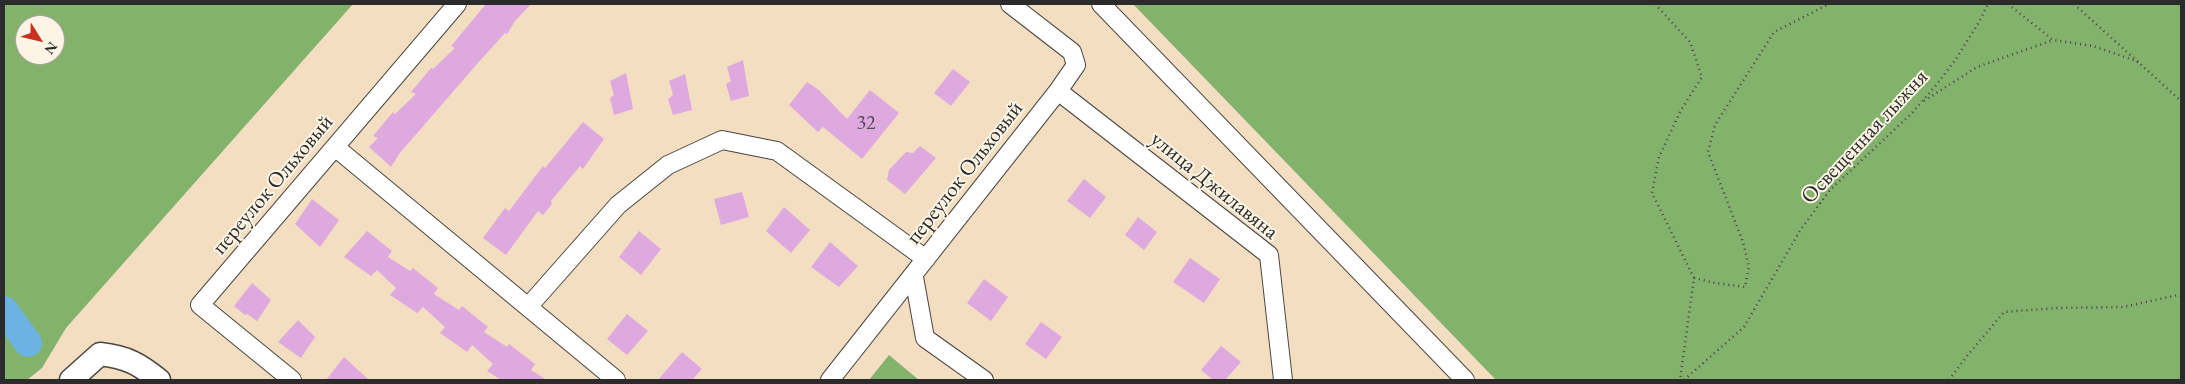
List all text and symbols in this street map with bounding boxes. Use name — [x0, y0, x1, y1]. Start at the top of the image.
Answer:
north arrow — [15, 15, 65, 65]
text: N — [41, 38, 62, 58]
street label: Освещенная лыжня — [1796, 64, 1934, 210]
street label: переулок Ольховый — [901, 96, 1029, 250]
street label: переулок Ольховый — [207, 110, 339, 260]
house number: 32 — [856, 112, 876, 136]
street label: улица Джилавяна — [1145, 126, 1283, 246]

